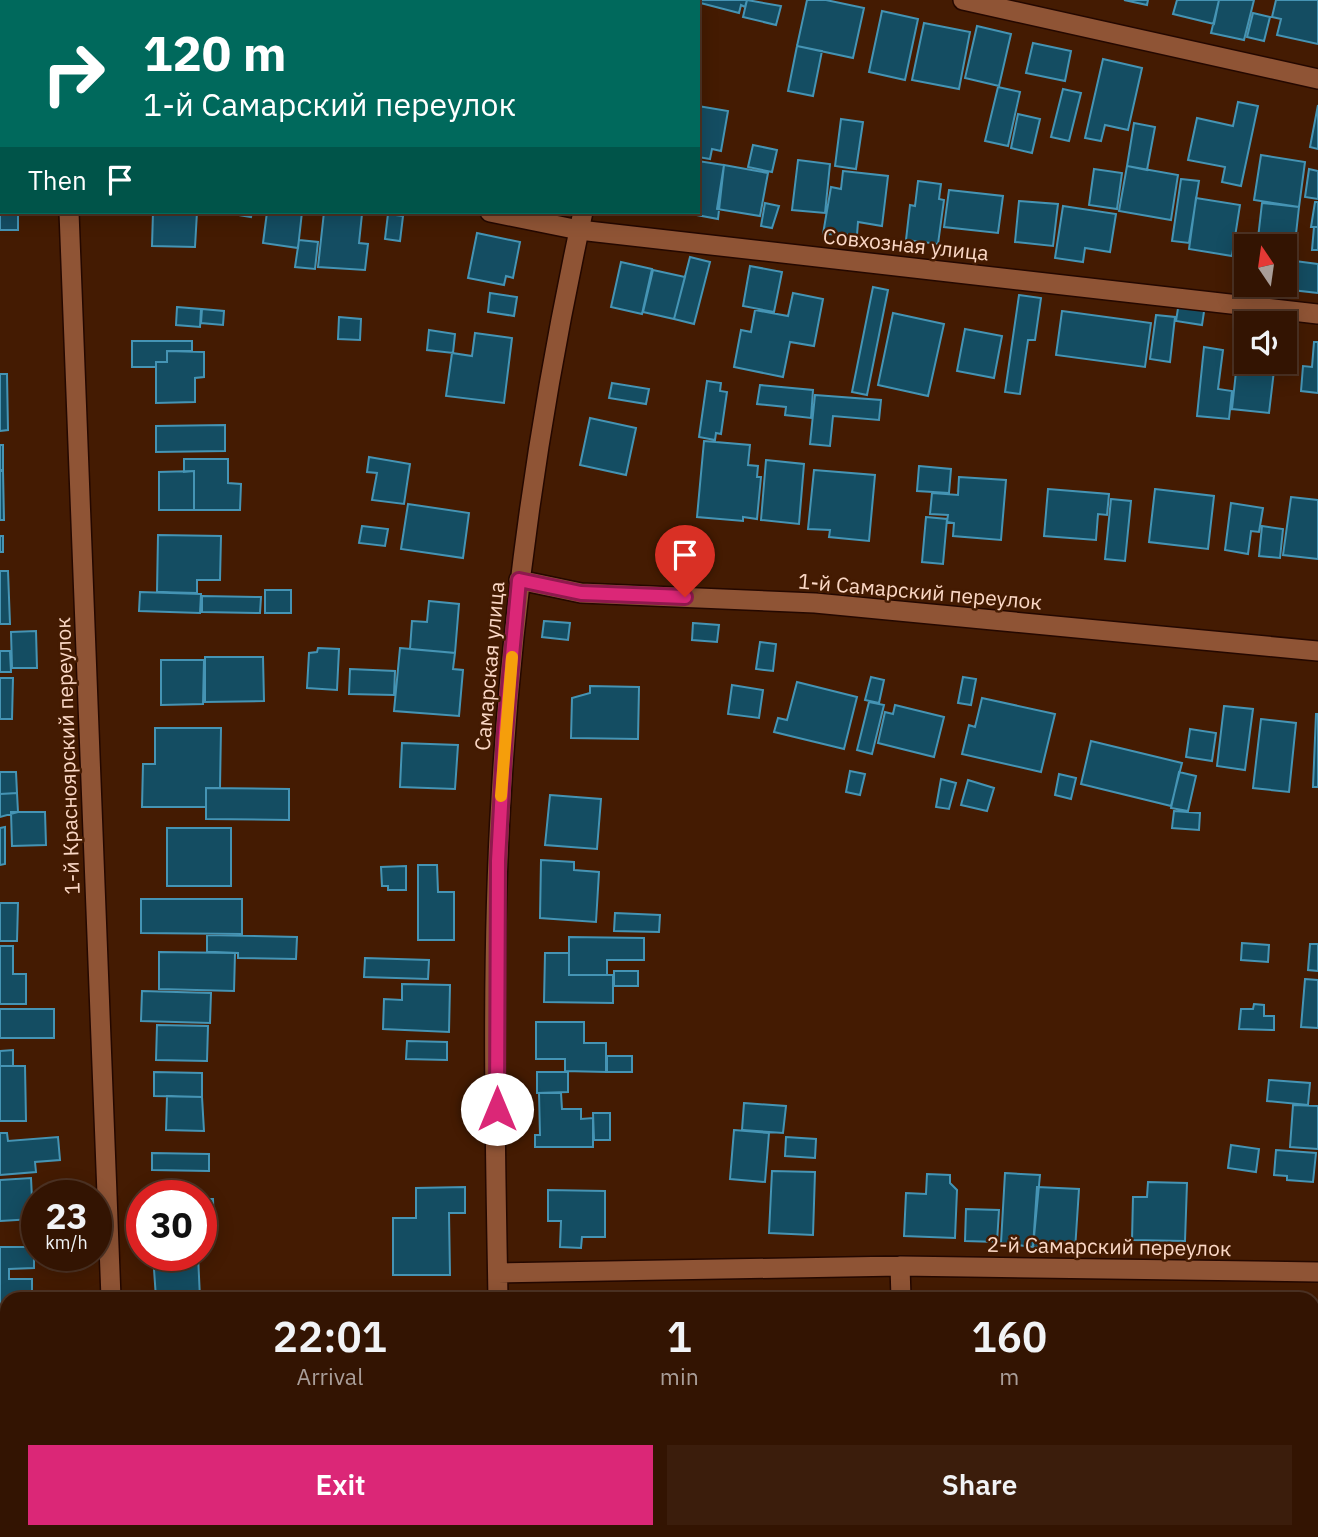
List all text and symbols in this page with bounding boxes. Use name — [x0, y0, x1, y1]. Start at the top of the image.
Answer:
text: 120 m — [143, 21, 287, 84]
icon: right — [28, 28, 119, 119]
text: 1-й Самарский переулок — [143, 83, 516, 125]
icon: arrive — [101, 161, 139, 199]
text: Then — [28, 163, 87, 197]
street label: Совхозная улица — [822, 221, 990, 267]
north arrow — [1234, 234, 1297, 298]
map controls — [1234, 234, 1297, 374]
button: sound — [1234, 311, 1297, 374]
pin — [655, 525, 715, 597]
icon: arrive — [666, 536, 704, 574]
street label: 1-й Самарский переулок — [797, 566, 1043, 616]
street label: Самарская улица — [468, 580, 510, 752]
street label: 1-й Красноярский переулок — [48, 617, 86, 895]
position arrow — [460, 1072, 534, 1146]
speed limit sign: 30 — [126, 1180, 217, 1271]
text: 23 — [45, 1193, 88, 1239]
street label: 2-й Самарский переулок — [986, 1230, 1232, 1262]
text: km/h — [45, 1231, 88, 1254]
text: 22:01 — [273, 1309, 387, 1364]
text: 1 — [667, 1309, 692, 1364]
text: 160 — [972, 1309, 1047, 1364]
text: Arrival — [296, 1361, 363, 1391]
text: min — [660, 1361, 699, 1391]
text: m — [999, 1361, 1019, 1391]
button: Exit — [28, 1445, 653, 1525]
button: Share — [667, 1445, 1292, 1525]

